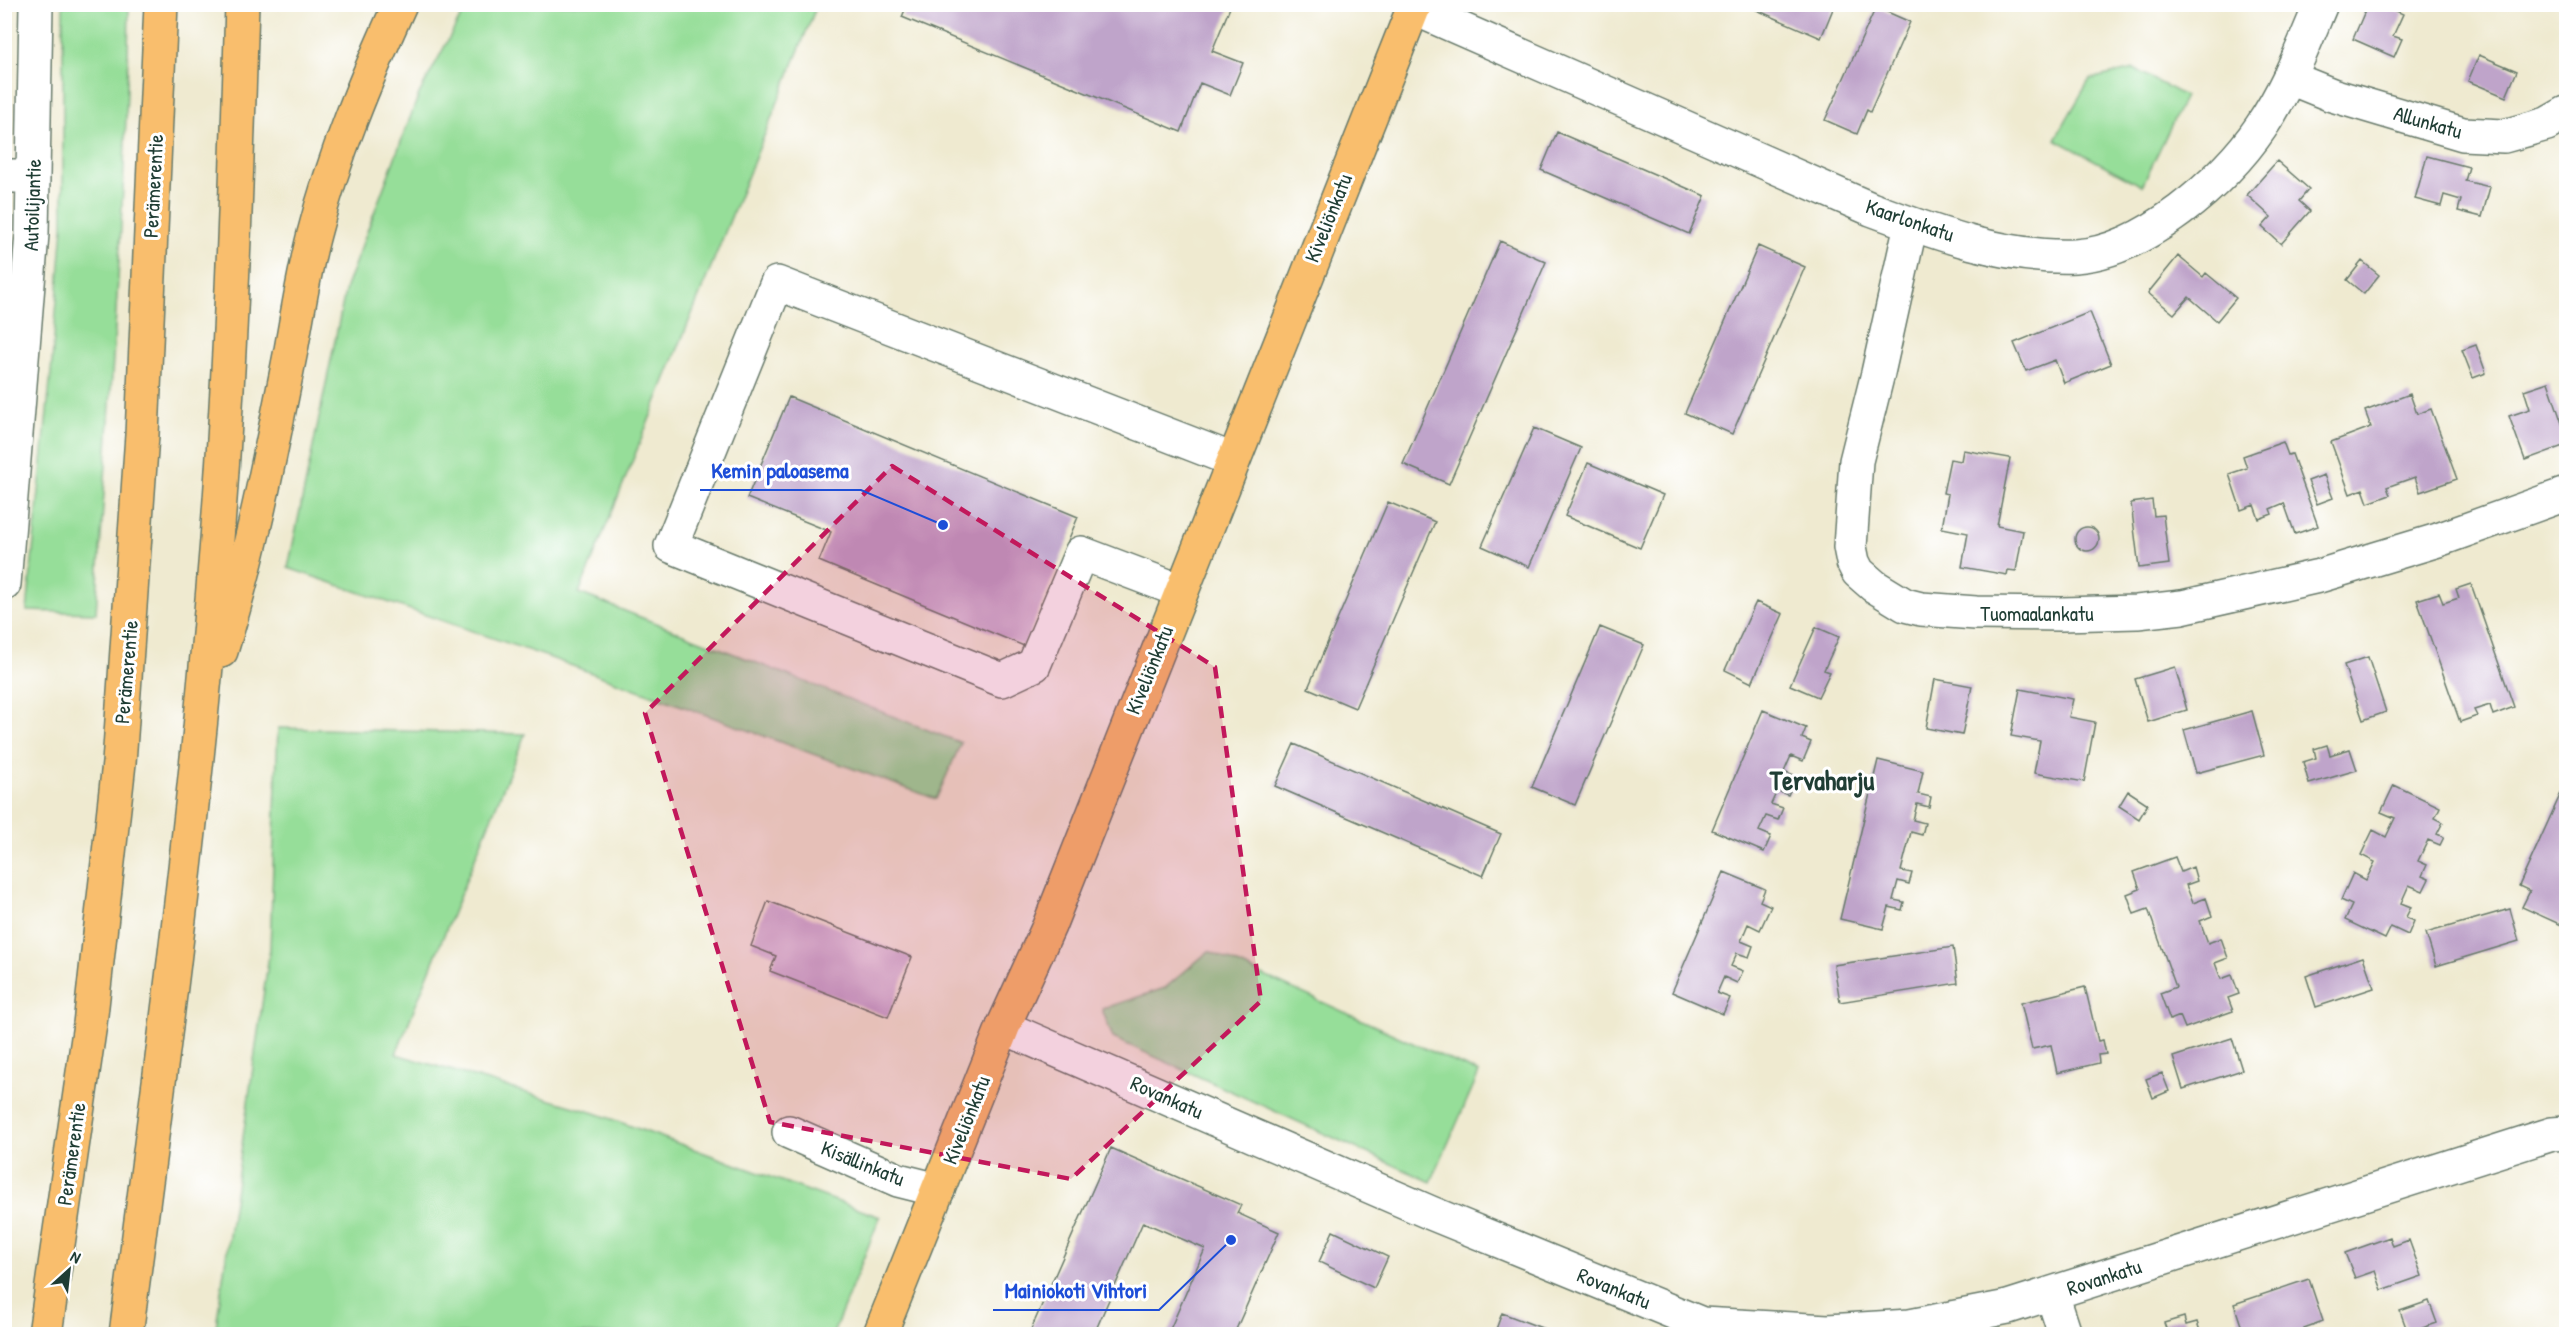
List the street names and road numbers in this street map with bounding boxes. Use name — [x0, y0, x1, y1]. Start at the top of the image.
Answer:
street label: Allunkatu — [2390, 98, 2466, 146]
street label: Perämerentie — [136, 133, 170, 239]
street label: Autoilijantie — [16, 158, 48, 252]
street label: Kiveliönkatu — [1297, 169, 1359, 267]
street label: Kaarlonkatu — [1862, 191, 1959, 249]
street label: Tuomaalankatu — [1980, 599, 2094, 628]
street label: Perämerentie — [107, 619, 145, 725]
street label: Kiveliönkatu — [1118, 621, 1180, 719]
street label: Rovankatu — [1126, 1068, 1208, 1126]
street label: Kiveliönkatu — [935, 1071, 997, 1169]
street label: Perämerentie — [49, 1101, 93, 1207]
street label: Kisällinkatu — [817, 1133, 910, 1193]
street label: Rovankatu — [2063, 1251, 2146, 1303]
street label: Rovankatu — [1573, 1260, 1656, 1316]

